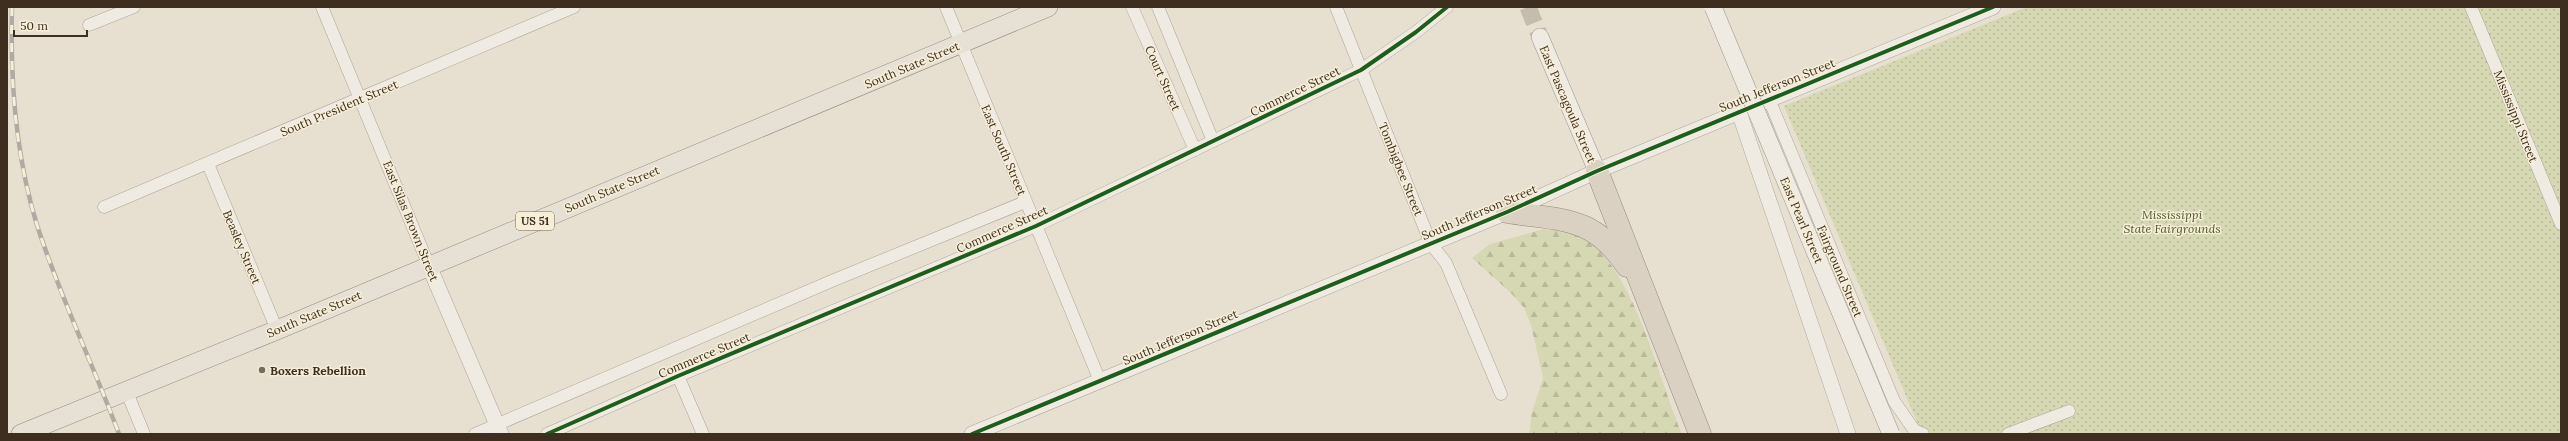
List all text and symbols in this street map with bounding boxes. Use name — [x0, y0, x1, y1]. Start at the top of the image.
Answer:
scale bar — [14, 12, 87, 38]
text: 50 m — [20, 18, 48, 33]
street label: South State Street — [862, 38, 962, 92]
street label: Court Street — [1142, 43, 1184, 113]
street label: East Pascagoula Street — [1536, 43, 1600, 165]
street label: South Jefferson Street — [1717, 55, 1837, 115]
street label: Commerce Street — [1247, 63, 1343, 119]
street label: Mississippi Street — [2491, 68, 2541, 165]
street label: South President Street — [278, 76, 400, 140]
street label: East South Street — [978, 102, 1030, 198]
street label: Tombigbee Street — [1375, 120, 1427, 218]
street label: East Silas Brown Street — [380, 159, 442, 284]
street label: South State Street — [562, 162, 662, 216]
street label: East Pearl Street — [1777, 175, 1827, 266]
street label: South Jefferson Street — [1419, 181, 1539, 243]
street label: Commerce Street — [954, 202, 1050, 256]
park label: Mississippi State Fairgrounds — [2123, 207, 2221, 236]
street label: Beasley Street — [220, 208, 264, 287]
road number: US 51 — [516, 212, 554, 230]
street label: Fairground Street — [1814, 223, 1866, 320]
street label: South State Street — [264, 287, 364, 341]
street label: South Jefferson Street — [1120, 306, 1240, 368]
street label: Commerce Street — [656, 329, 753, 381]
place label: Boxers Rebellion — [270, 363, 366, 378]
marker: Boxers Rebellion — [257, 365, 267, 375]

